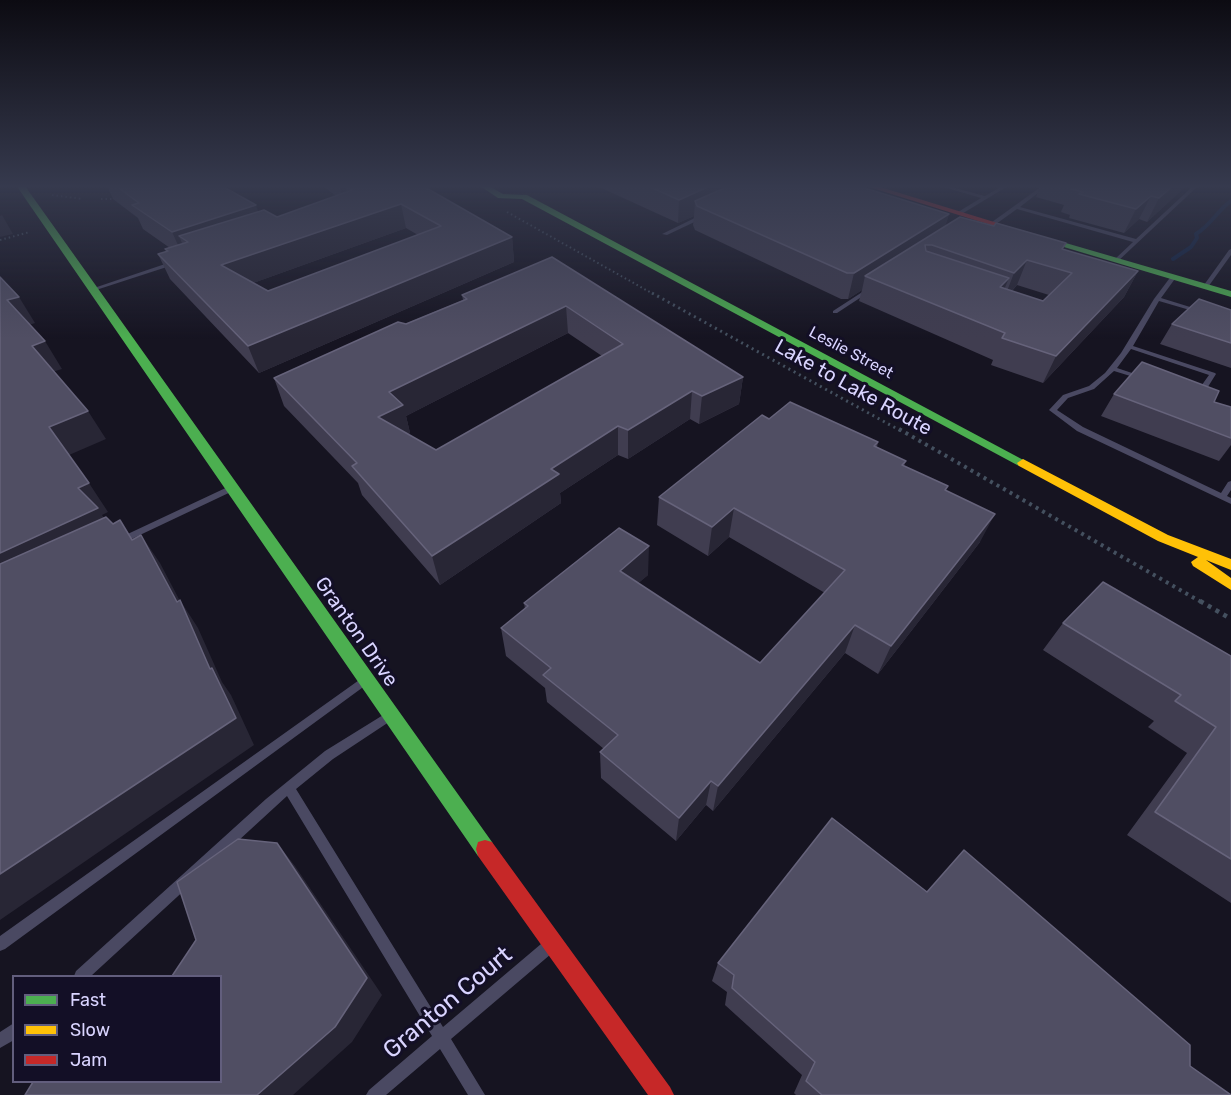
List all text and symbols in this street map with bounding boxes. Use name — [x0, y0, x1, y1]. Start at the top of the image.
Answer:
street label: Leslie Street — [806, 323, 896, 383]
street label: Lake to Lake Route — [770, 335, 936, 441]
street label: Granton Drive — [309, 572, 403, 692]
street label: Granton Court — [378, 941, 518, 1065]
legend — [12, 975, 222, 1083]
text: Fast — [70, 989, 106, 1011]
text: Slow — [70, 1019, 110, 1041]
text: Jam — [70, 1049, 107, 1071]

